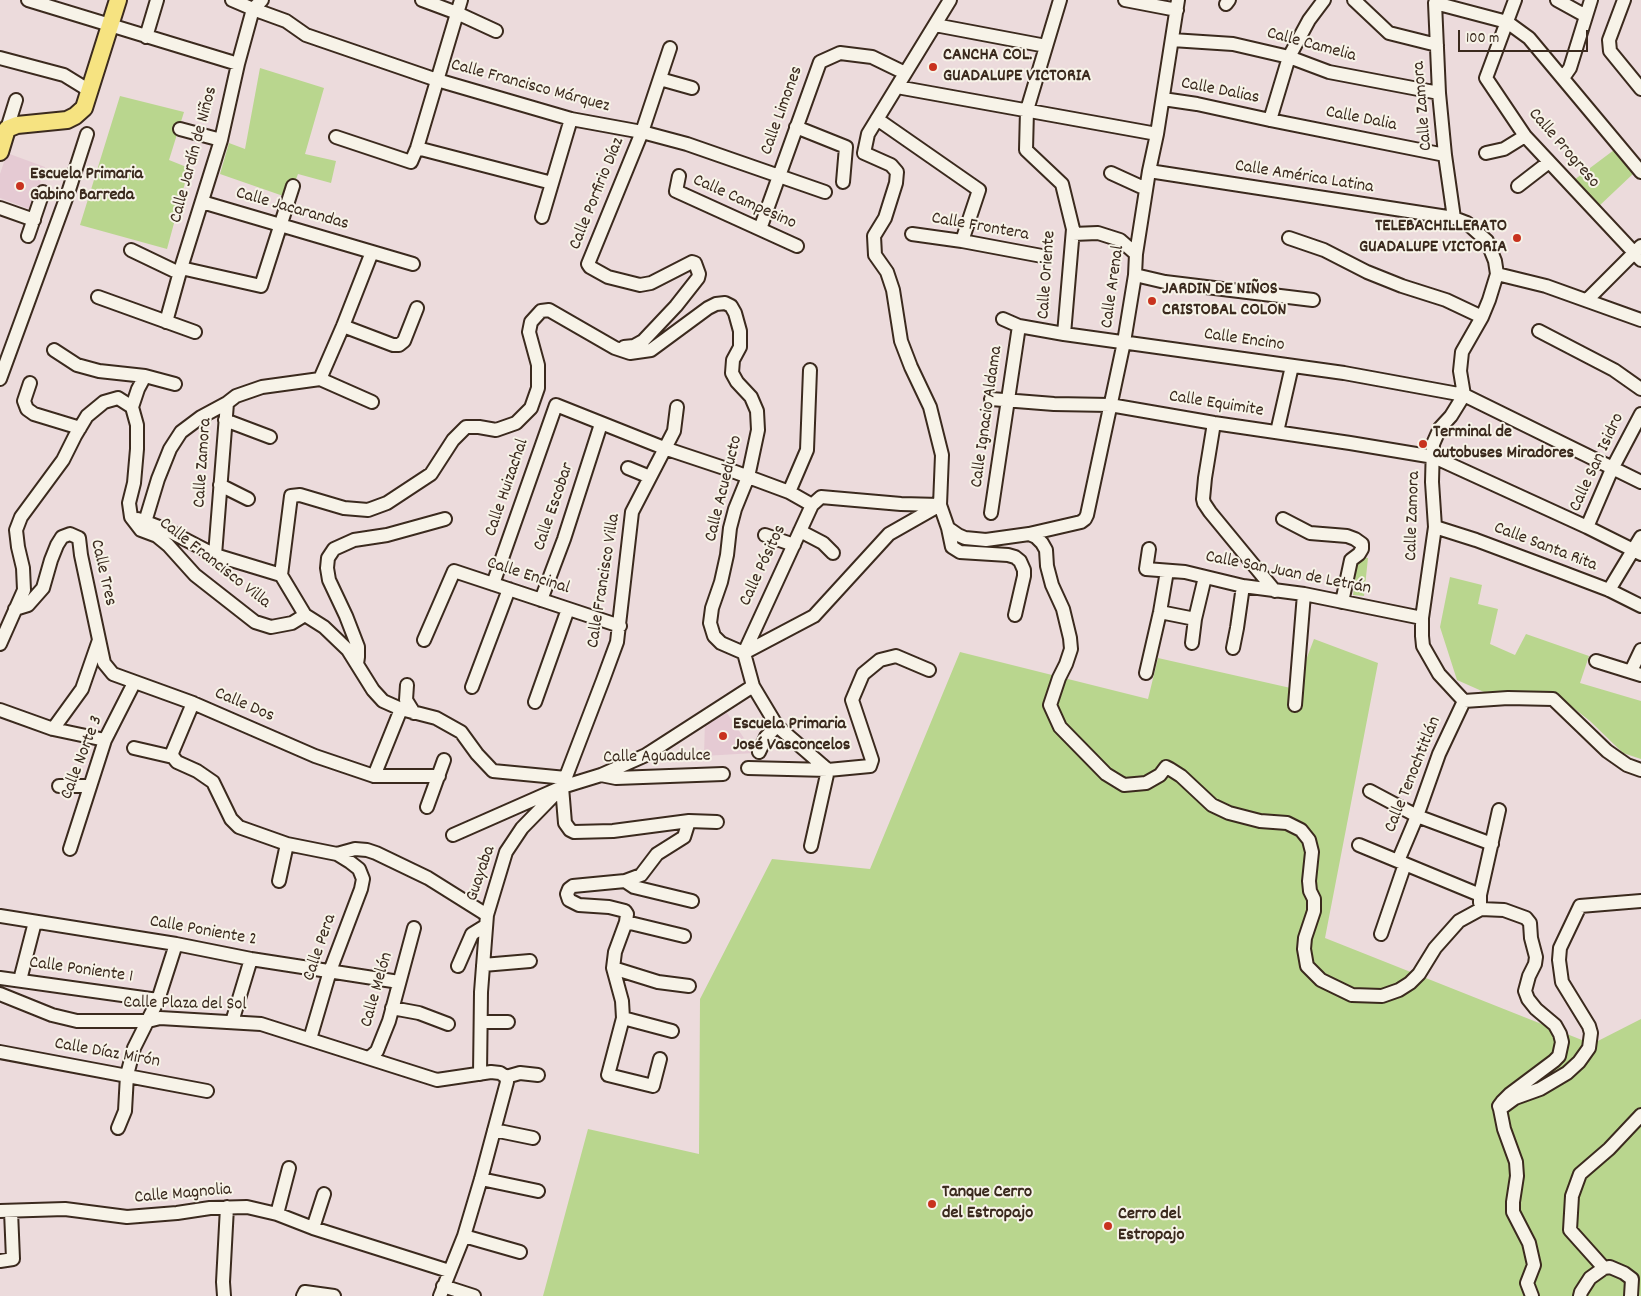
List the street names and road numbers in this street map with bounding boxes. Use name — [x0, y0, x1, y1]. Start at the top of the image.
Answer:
street label: Calle Camelia — [1264, 24, 1358, 68]
street label: Calle Francisco Márquez — [448, 55, 612, 119]
street label: Calle Zamora — [1409, 60, 1439, 152]
street label: Calle Limones — [757, 64, 809, 158]
street label: Calle Dalias — [1179, 74, 1261, 110]
street label: Calle Jardín de Niños — [166, 84, 224, 226]
street label: Calle Dalia — [1324, 103, 1398, 137]
street label: Calle Progreso — [1522, 105, 1604, 193]
street label: Calle Porfirio Díaz — [566, 135, 630, 253]
street label: Calle América Latina — [1233, 156, 1375, 200]
street label: Calle Campesino — [689, 171, 799, 235]
street label: Calle Jacarandas — [233, 184, 351, 236]
street label: Calle Frontera — [930, 209, 1030, 247]
street label: Calle Oriente — [1034, 230, 1062, 320]
street label: Calle Arenal — [1098, 244, 1130, 330]
street label: Calle Encino — [1202, 325, 1286, 357]
street label: Calle Ignacio Aldama — [967, 345, 1009, 489]
street label: Calle Equimite — [1167, 387, 1265, 423]
street label: Calle San Isidro — [1566, 410, 1630, 516]
street label: Calle Zamora — [190, 417, 218, 509]
street label: Calle Acueducto — [701, 434, 749, 544]
street label: Calle Huizachal — [481, 436, 535, 540]
street label: Calle Escobar — [530, 460, 580, 554]
street label: Calle Zamora — [1402, 471, 1426, 561]
street label: Calle Francisco Villa — [584, 512, 626, 650]
street label: Calle Francisco Villa — [154, 514, 274, 614]
street label: Calle Santa Rita — [1490, 518, 1600, 578]
street label: Calle Pósitos — [736, 522, 792, 610]
street label: Calle Tres — [84, 538, 120, 608]
street label: Calle San Juan de Letrán — [1203, 547, 1373, 601]
street label: Calle Encinal — [484, 553, 572, 601]
street label: Calle Dos — [211, 684, 277, 728]
street label: Calle Norte 3 — [57, 713, 109, 803]
street label: Calle Tenochtitlán — [1381, 714, 1447, 836]
street label: Calle Aguadulce — [603, 746, 711, 770]
street label: Guayaba — [462, 843, 502, 905]
street label: Calle Poniente 2 — [148, 912, 258, 952]
street label: Calle Pera — [300, 912, 342, 984]
street label: Calle Melón — [357, 950, 399, 1030]
street label: Calle Poniente 1 — [28, 953, 134, 989]
street label: Calle Plaza del Sol — [123, 993, 247, 1017]
street label: Calle Díaz Mirón — [53, 1034, 161, 1074]
street label: Calle Magnolia — [134, 1180, 232, 1210]

